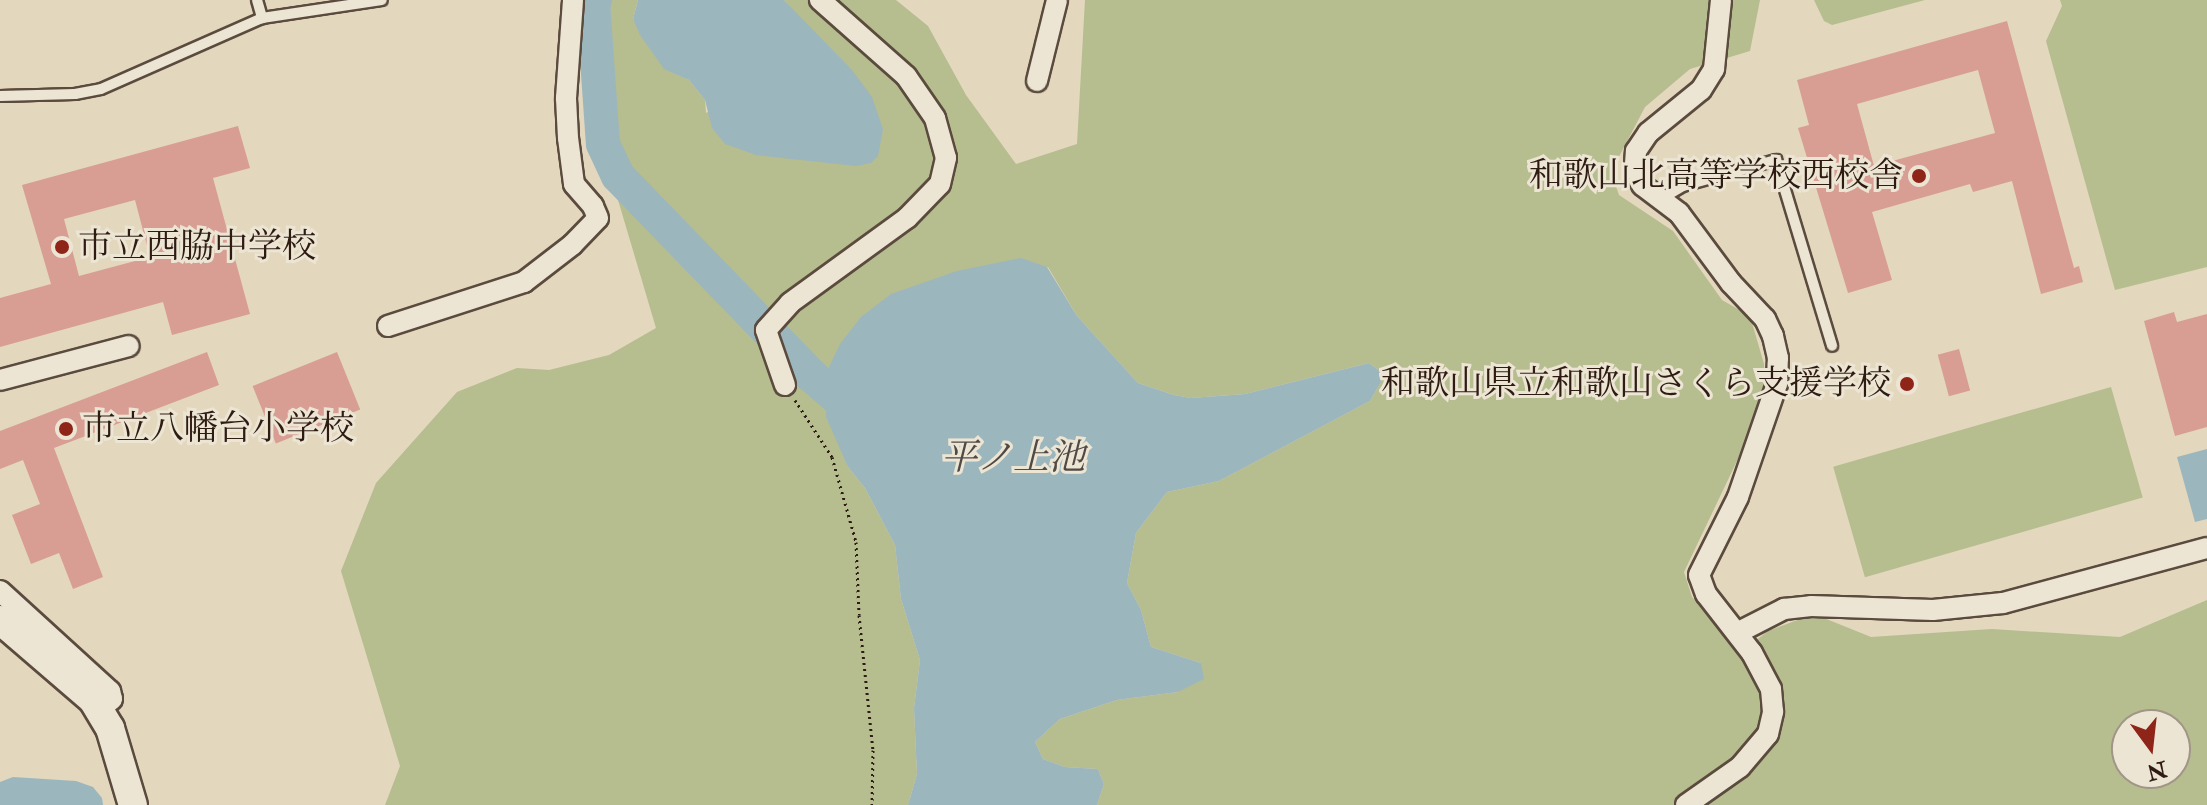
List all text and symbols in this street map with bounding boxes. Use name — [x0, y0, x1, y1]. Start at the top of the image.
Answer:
place label: 和歌山北高等学校西校舎 — [1529, 156, 1903, 196]
marker: 和歌山北高等学校西校舎 — [1910, 167, 1928, 185]
place label: 市立西脇中学校 — [78, 227, 316, 267]
marker: 市立西脇中学校 — [53, 238, 71, 256]
place label: 和歌山県立和歌山さくら支援学校 — [1381, 364, 1891, 404]
marker: 和歌山県立和歌山さくら支援学校 — [1898, 375, 1916, 393]
place label: 市立八幡台小学校 — [82, 409, 354, 449]
marker: 市立八幡台小学校 — [57, 420, 75, 438]
water label: 平ノ上池 — [941, 436, 1085, 480]
north arrow — [2111, 709, 2191, 789]
text: N — [2144, 754, 2170, 786]

